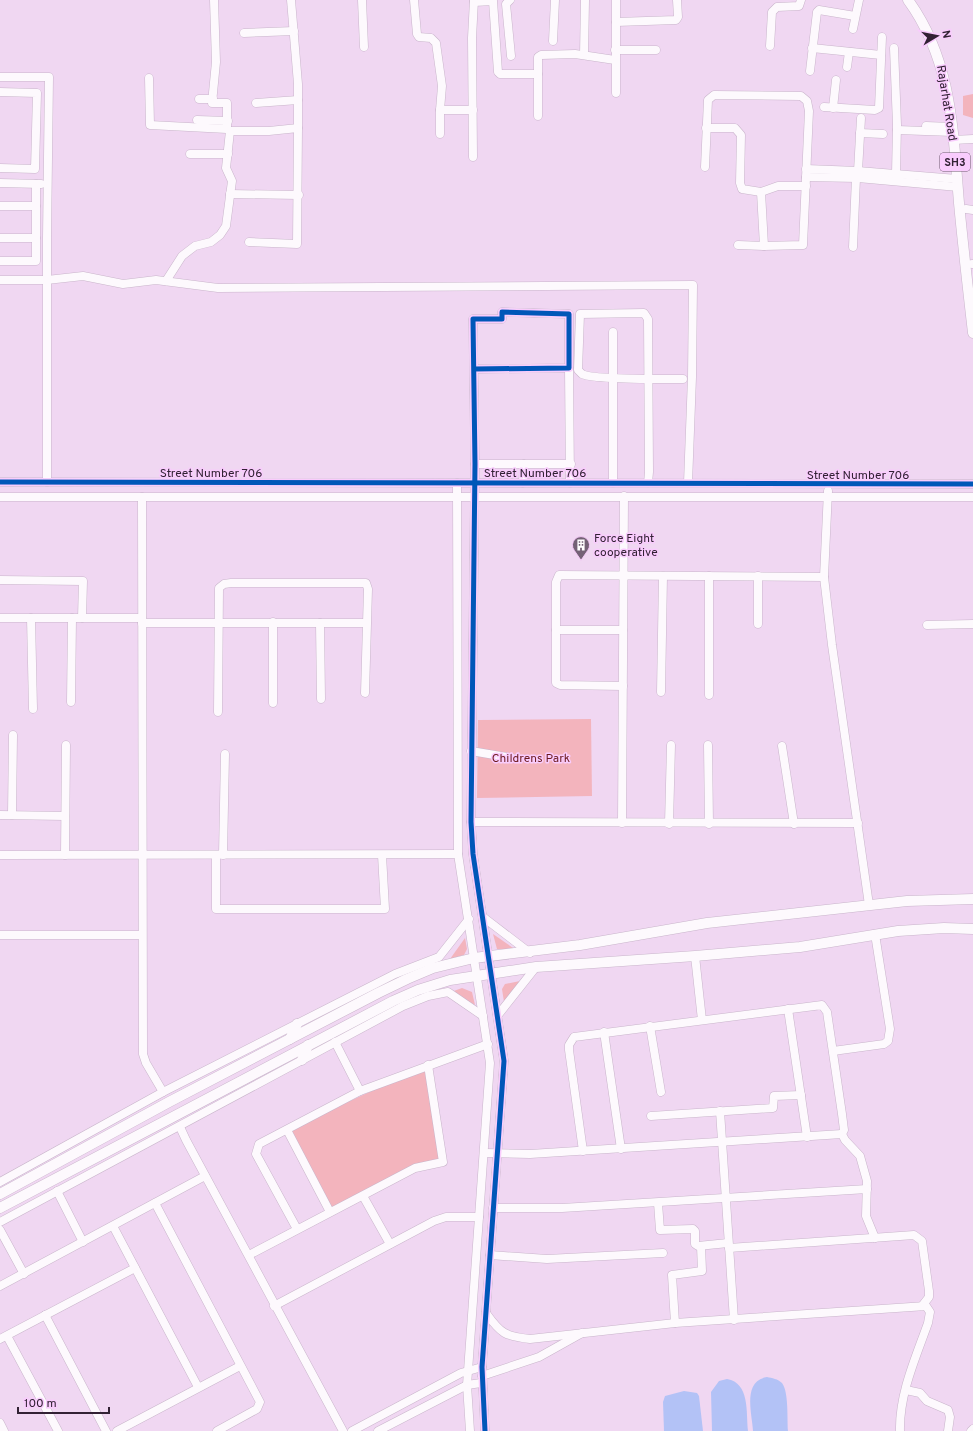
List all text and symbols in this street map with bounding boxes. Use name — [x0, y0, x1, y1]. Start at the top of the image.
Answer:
north arrow — [917, 16, 957, 56]
text: N — [938, 29, 953, 40]
street label: Rajarhat Road — [932, 64, 960, 142]
road number: SH3 — [940, 153, 970, 171]
street label: Street Number 706 — [160, 466, 262, 482]
street label: Street Number 706 — [484, 466, 586, 482]
street label: Street Number 706 — [807, 468, 909, 484]
place label: Force Eight cooperative — [594, 531, 658, 561]
building icon: Force Eight cooperative — [571, 535, 591, 560]
park label: Childrens Park — [492, 751, 570, 767]
scale bar — [18, 1389, 109, 1415]
text: 100 m — [24, 1396, 57, 1412]

